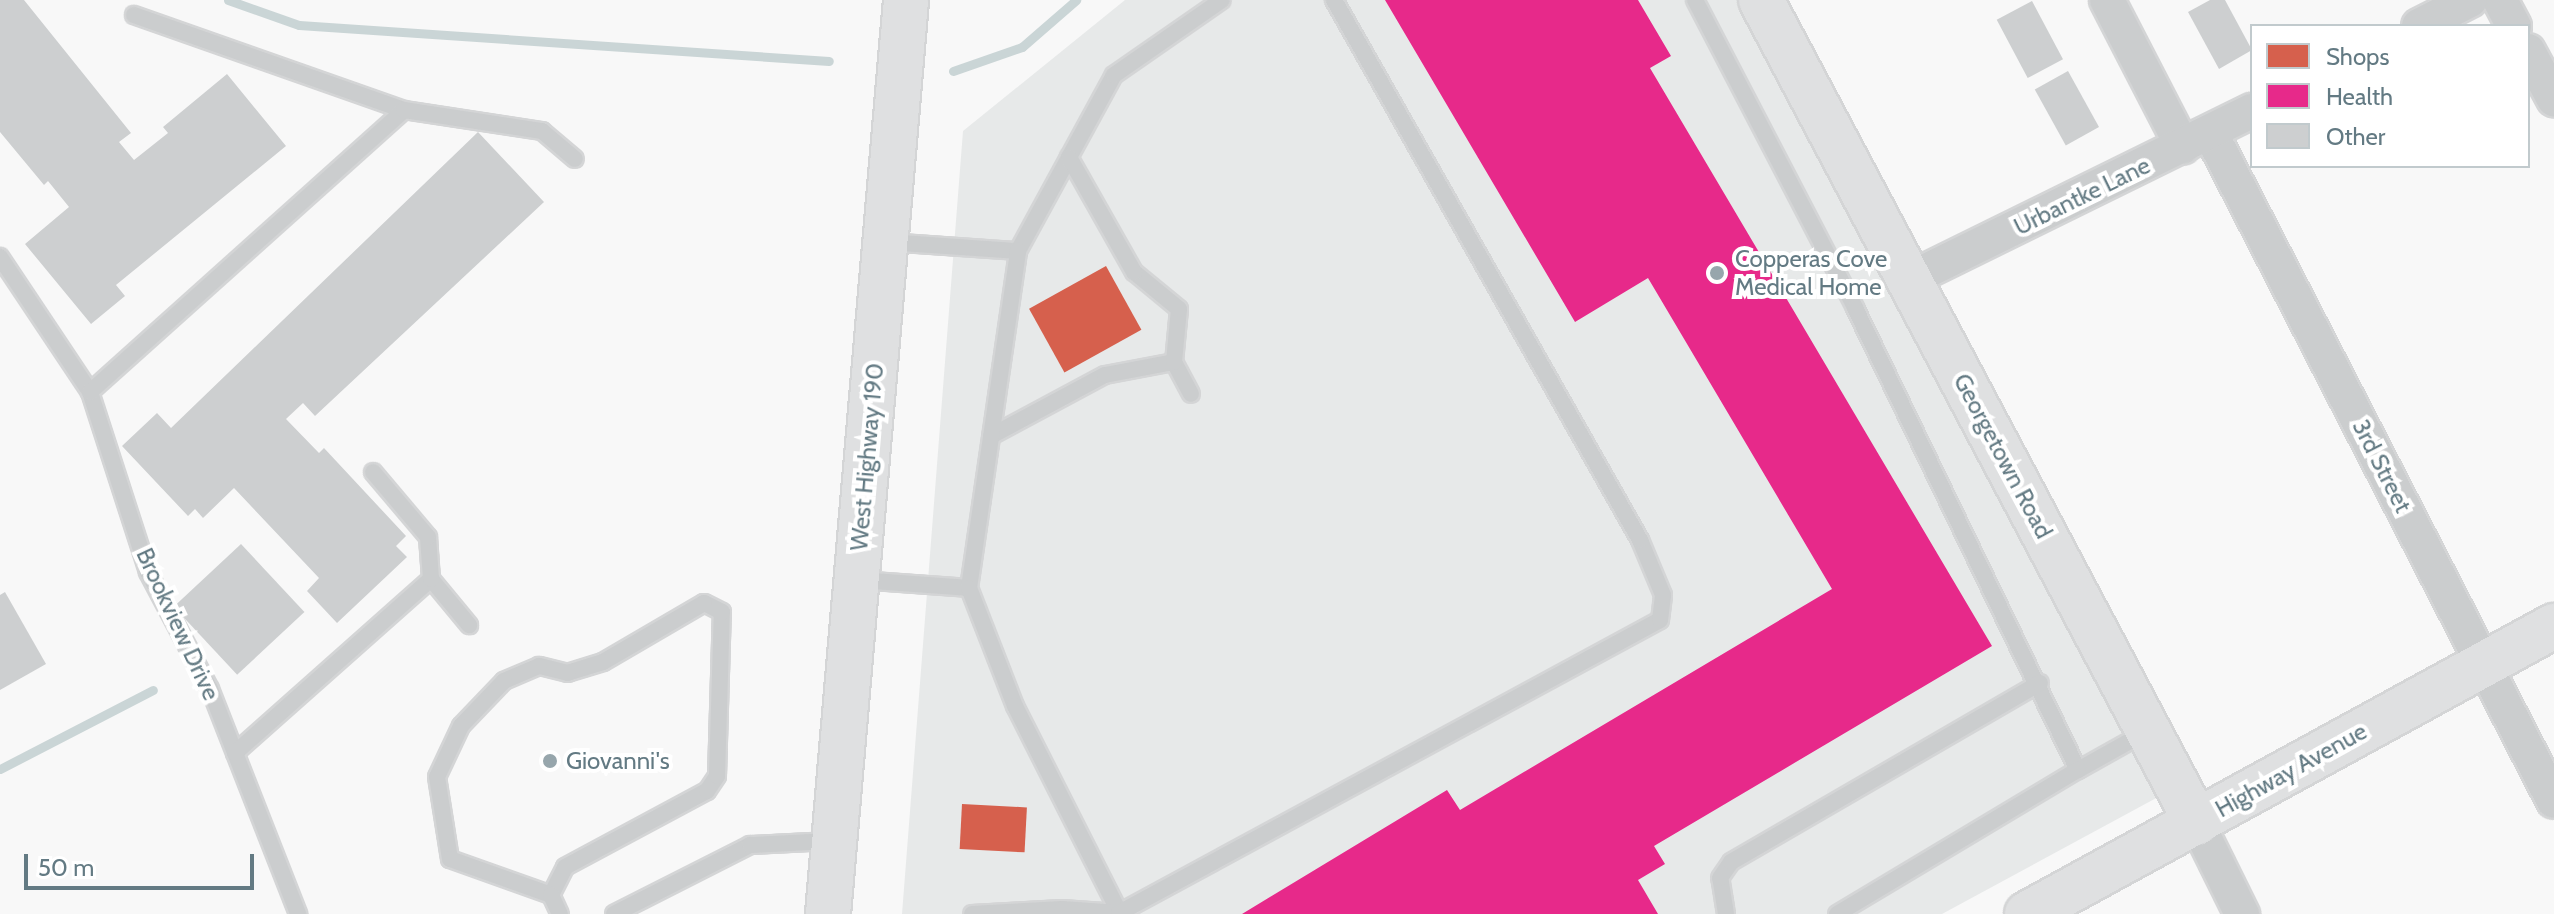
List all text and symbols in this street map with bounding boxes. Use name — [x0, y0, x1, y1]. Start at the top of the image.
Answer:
legend — [2250, 24, 2530, 168]
text: Shops — [2326, 42, 2389, 71]
text: Health — [2326, 82, 2393, 111]
text: Other — [2326, 122, 2385, 151]
street label: Urbantke Lane — [2009, 151, 2155, 241]
place label: Copperas Cove Medical Home — [1735, 245, 1887, 301]
marker: Copperas Cove Medical Home — [1706, 262, 1728, 284]
street label: West Highway 190 — [844, 362, 890, 552]
street label: Georgetown Road — [1947, 369, 2059, 543]
street label: 3rd Street — [2346, 415, 2418, 517]
street label: Brookview Drive — [130, 543, 226, 705]
street label: Highway Avenue — [2210, 717, 2372, 823]
place label: Giovanni's — [566, 747, 670, 775]
marker: Giovanni's — [541, 752, 559, 770]
scale bar — [28, 838, 258, 888]
text: 50 m — [38, 853, 94, 882]

